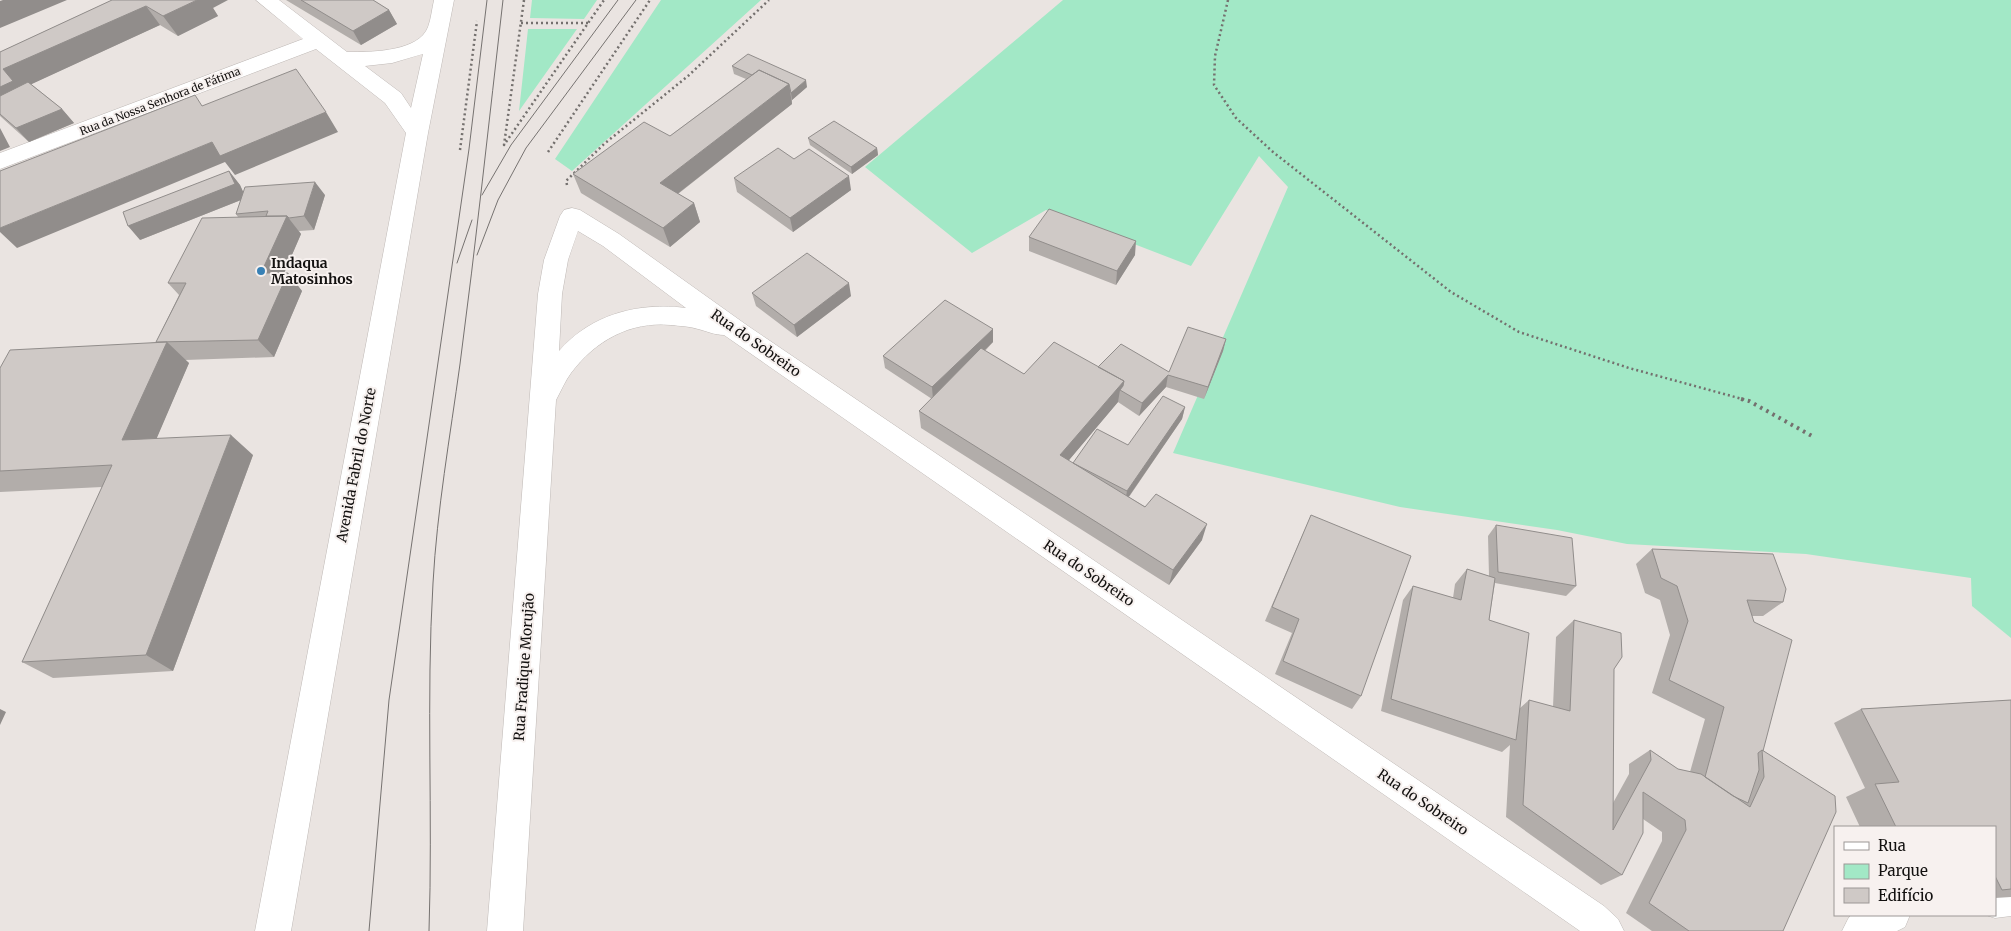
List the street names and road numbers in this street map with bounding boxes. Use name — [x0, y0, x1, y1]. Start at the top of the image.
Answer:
street label: Rua da Nossa Senhora de Fátima — [78, 64, 242, 138]
street label: Rua do Sobreiro — [707, 305, 805, 381]
street label: Avenida Fabril do Norte — [332, 386, 380, 545]
street label: Rua do Sobreiro — [1040, 536, 1138, 610]
street label: Rua Fradique Morujão — [510, 592, 538, 742]
street label: Rua do Sobreiro — [1374, 765, 1472, 839]

